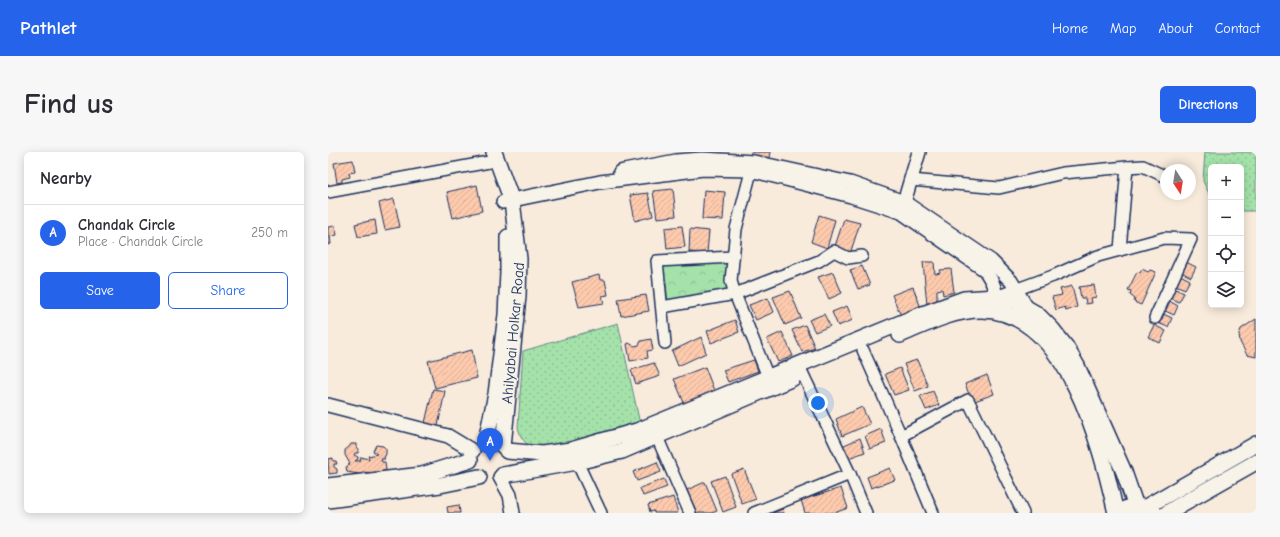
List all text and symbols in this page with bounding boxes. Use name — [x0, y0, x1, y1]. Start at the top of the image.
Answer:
text: Pathlet — [20, 17, 76, 39]
text: Home — [1052, 20, 1088, 37]
text: Map — [1110, 20, 1136, 37]
text: About — [1158, 20, 1193, 37]
text: Contact — [1215, 20, 1260, 37]
button: Directions — [1160, 86, 1256, 123]
text: Find us — [24, 88, 113, 120]
north arrow — [1160, 164, 1196, 200]
map controls — [1208, 164, 1244, 308]
button: + — [1208, 164, 1244, 200]
text: Nearby — [40, 169, 91, 188]
button: − — [1208, 200, 1244, 236]
text: Chandak Circle — [78, 216, 175, 234]
text: A — [49, 225, 57, 240]
text: 250 m — [251, 225, 288, 240]
text: Place · Chandak Circle — [78, 234, 203, 249]
button: locate — [1208, 236, 1244, 272]
street label: Ahilyabai Holkar Road — [498, 262, 528, 404]
button: Save — [40, 272, 160, 309]
button: Share — [168, 272, 288, 309]
button: layers — [1208, 272, 1244, 308]
your location — [808, 393, 828, 413]
pin: A — [477, 428, 503, 461]

